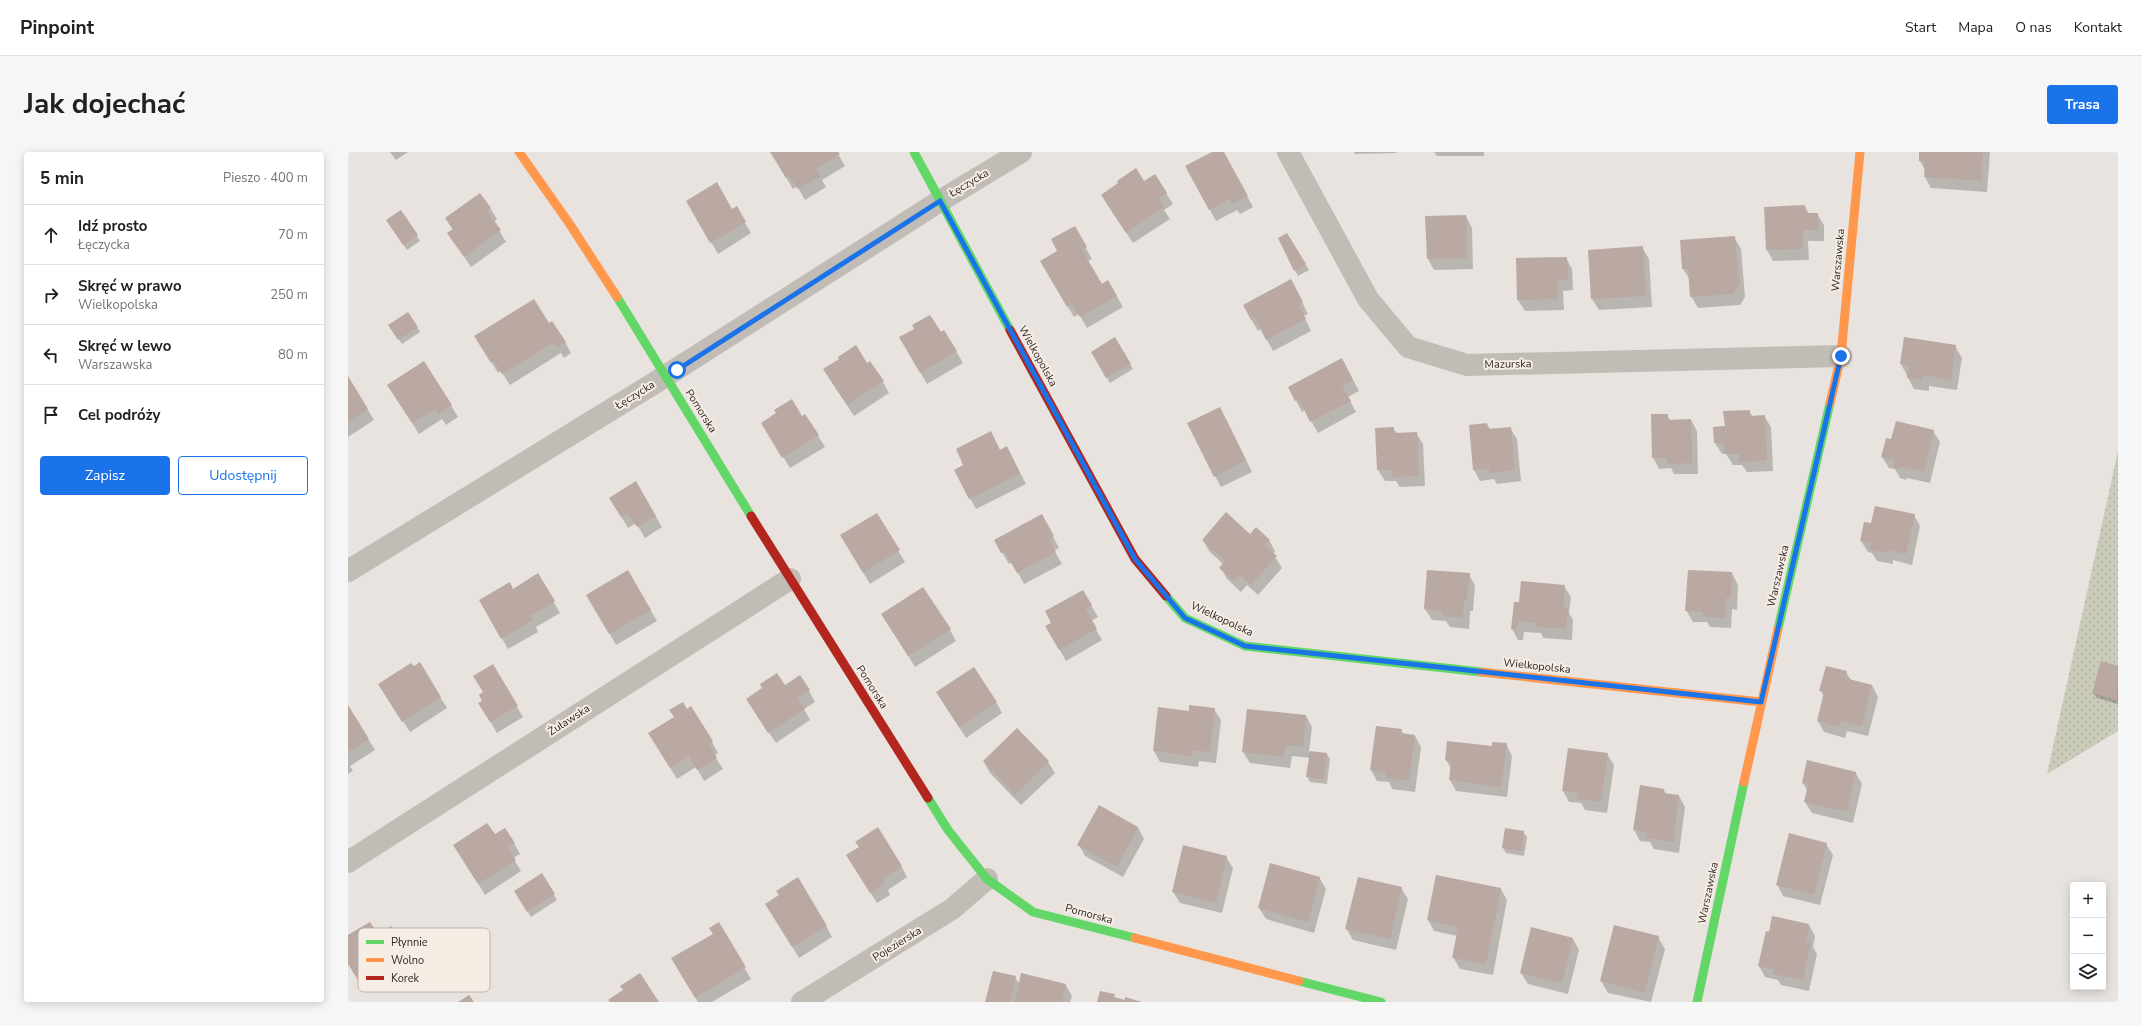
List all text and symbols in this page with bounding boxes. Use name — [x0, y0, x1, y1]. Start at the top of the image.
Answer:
text: Pinpoint — [20, 15, 94, 41]
text: Start — [1905, 18, 1936, 37]
text: Mapa — [1958, 18, 1993, 37]
text: O nas — [2015, 18, 2052, 37]
text: Kontakt — [2074, 18, 2122, 37]
text: Jak dojechać — [24, 85, 185, 123]
button: Trasa — [2047, 85, 2118, 124]
street label: Łęczycka — [945, 165, 992, 201]
text: 5 min — [40, 167, 84, 190]
text: Pieszo · 400 m — [223, 169, 308, 187]
text: Idź prosto — [78, 216, 147, 236]
icon: ahead — [40, 224, 62, 246]
text: 70 m — [278, 226, 308, 244]
street label: Warszawska — [1828, 228, 1848, 292]
text: Łęczycka — [78, 236, 130, 254]
text: Skręć w prawo — [78, 276, 182, 296]
icon: right — [40, 284, 62, 306]
text: 250 m — [270, 286, 308, 304]
text: Wielkopolska — [78, 296, 158, 314]
street label: Wielkopolska — [1015, 323, 1061, 389]
text: Skręć w lewo — [78, 336, 171, 356]
icon: left — [40, 344, 62, 366]
text: 80 m — [278, 346, 308, 364]
route end — [1832, 347, 1850, 365]
text: Warszawska — [78, 356, 152, 374]
street label: Mazurska — [1484, 356, 1532, 372]
route start — [668, 361, 686, 379]
street label: Łęczycka — [612, 377, 658, 414]
street label: Pomorska — [682, 386, 720, 436]
icon: arrive — [40, 404, 62, 426]
text: Cel podróży — [78, 405, 160, 425]
button: Zapisz — [40, 456, 170, 495]
button: Udostępnij — [178, 456, 308, 495]
street label: Warszawska — [1764, 543, 1792, 608]
street label: Wielkopolska — [1188, 598, 1256, 640]
street label: Wielkopolska — [1503, 655, 1572, 677]
street label: Pomorska — [853, 662, 891, 712]
street label: Żuławska — [545, 701, 593, 739]
street label: Warszawska — [1694, 860, 1722, 925]
map controls — [2070, 882, 2106, 990]
button: + — [2070, 882, 2106, 918]
street label: Pomorska — [1063, 900, 1115, 928]
button: − — [2070, 918, 2106, 954]
street label: Pojezierska — [870, 923, 925, 965]
legend — [358, 928, 490, 992]
text: Płynnie — [391, 935, 428, 950]
text: Wolno — [391, 953, 424, 968]
button: layers — [2070, 954, 2106, 990]
text: Korek — [391, 971, 420, 986]

